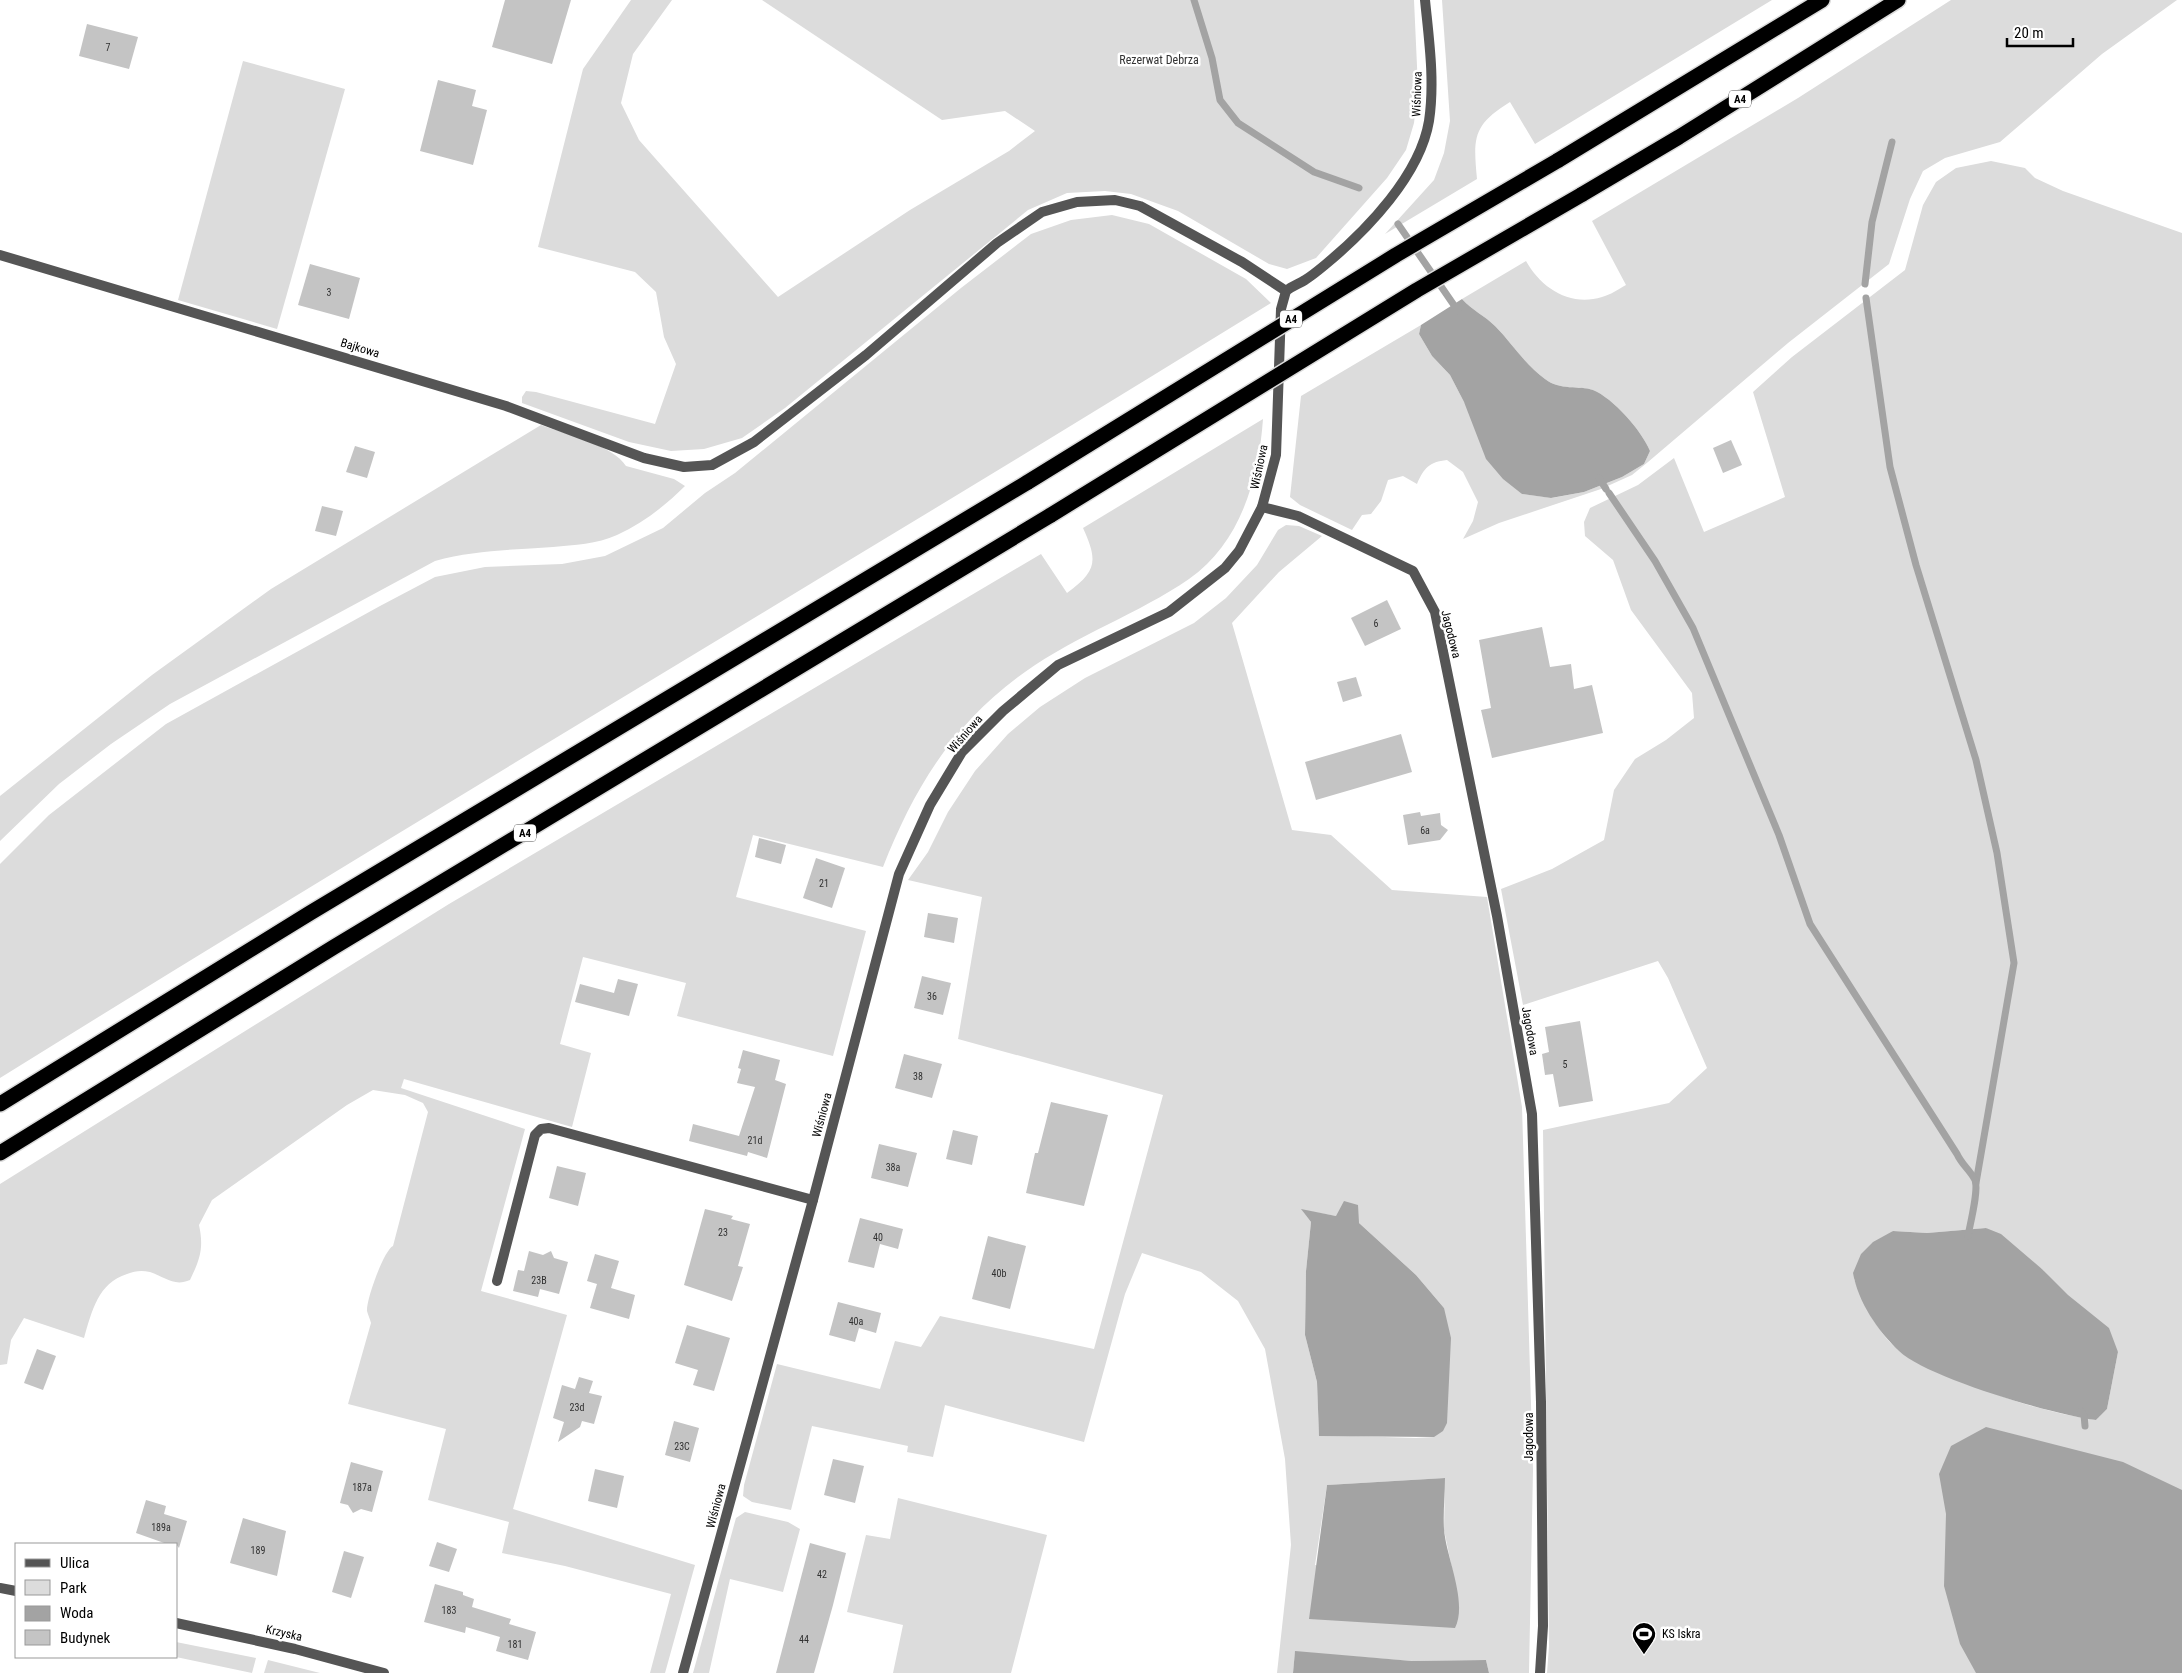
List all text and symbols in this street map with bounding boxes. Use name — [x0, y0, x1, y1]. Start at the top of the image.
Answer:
scale bar — [2007, 15, 2073, 47]
text: 20 m — [2014, 24, 2044, 42]
house number: 7 — [106, 42, 111, 53]
park label: Rezerwat Debrza — [1119, 53, 1199, 67]
street label: Wiśniowa — [1409, 71, 1425, 117]
road number: A4 — [1729, 90, 1751, 108]
house number: 3 — [327, 287, 332, 298]
road number: A4 — [1280, 310, 1302, 328]
street label: Bajkowa — [339, 335, 381, 361]
street label: Wiśniowa — [1247, 443, 1271, 491]
street label: Jagodowa — [1438, 609, 1464, 660]
house number: 6 — [1374, 618, 1379, 629]
street label: Wiśniowa — [945, 712, 985, 756]
road number: A4 — [514, 824, 536, 841]
house number: 6a — [1420, 825, 1430, 836]
house number: 21 — [819, 878, 829, 889]
house number: 36 — [927, 991, 937, 1002]
street label: Jagodowa — [1519, 1006, 1541, 1057]
house number: 5 — [1563, 1059, 1568, 1070]
house number: 38 — [913, 1071, 923, 1082]
street label: Wiśniowa — [809, 1091, 835, 1139]
house number: 21d — [748, 1135, 762, 1146]
house number: 38a — [886, 1162, 901, 1173]
house number: 23 — [718, 1227, 728, 1238]
house number: 40 — [873, 1232, 883, 1243]
house number: 40b — [992, 1268, 1006, 1279]
house number: 23B — [531, 1275, 547, 1286]
house number: 40a — [849, 1316, 864, 1327]
house number: 23d — [570, 1402, 584, 1413]
street label: Jagodowa — [1522, 1412, 1536, 1462]
house number: 23C — [674, 1441, 690, 1452]
house number: 187a — [352, 1482, 372, 1493]
street label: Wiśniowa — [703, 1482, 729, 1530]
house number: 189a — [151, 1522, 171, 1533]
legend — [15, 1543, 178, 1658]
house number: 189 — [251, 1545, 265, 1556]
text: Ulica — [60, 1554, 89, 1572]
house number: 42 — [817, 1569, 827, 1580]
text: Park — [60, 1579, 87, 1597]
text: Woda — [60, 1604, 93, 1622]
house number: 183 — [442, 1605, 456, 1616]
sports icon: KS Iskra — [1631, 1621, 1657, 1655]
street label: Krzyska — [264, 1622, 304, 1644]
place label: KS Iskra — [1662, 1627, 1701, 1641]
text: Budynek — [60, 1629, 110, 1647]
house number: 44 — [799, 1634, 809, 1645]
house number: 181 — [508, 1639, 522, 1650]

